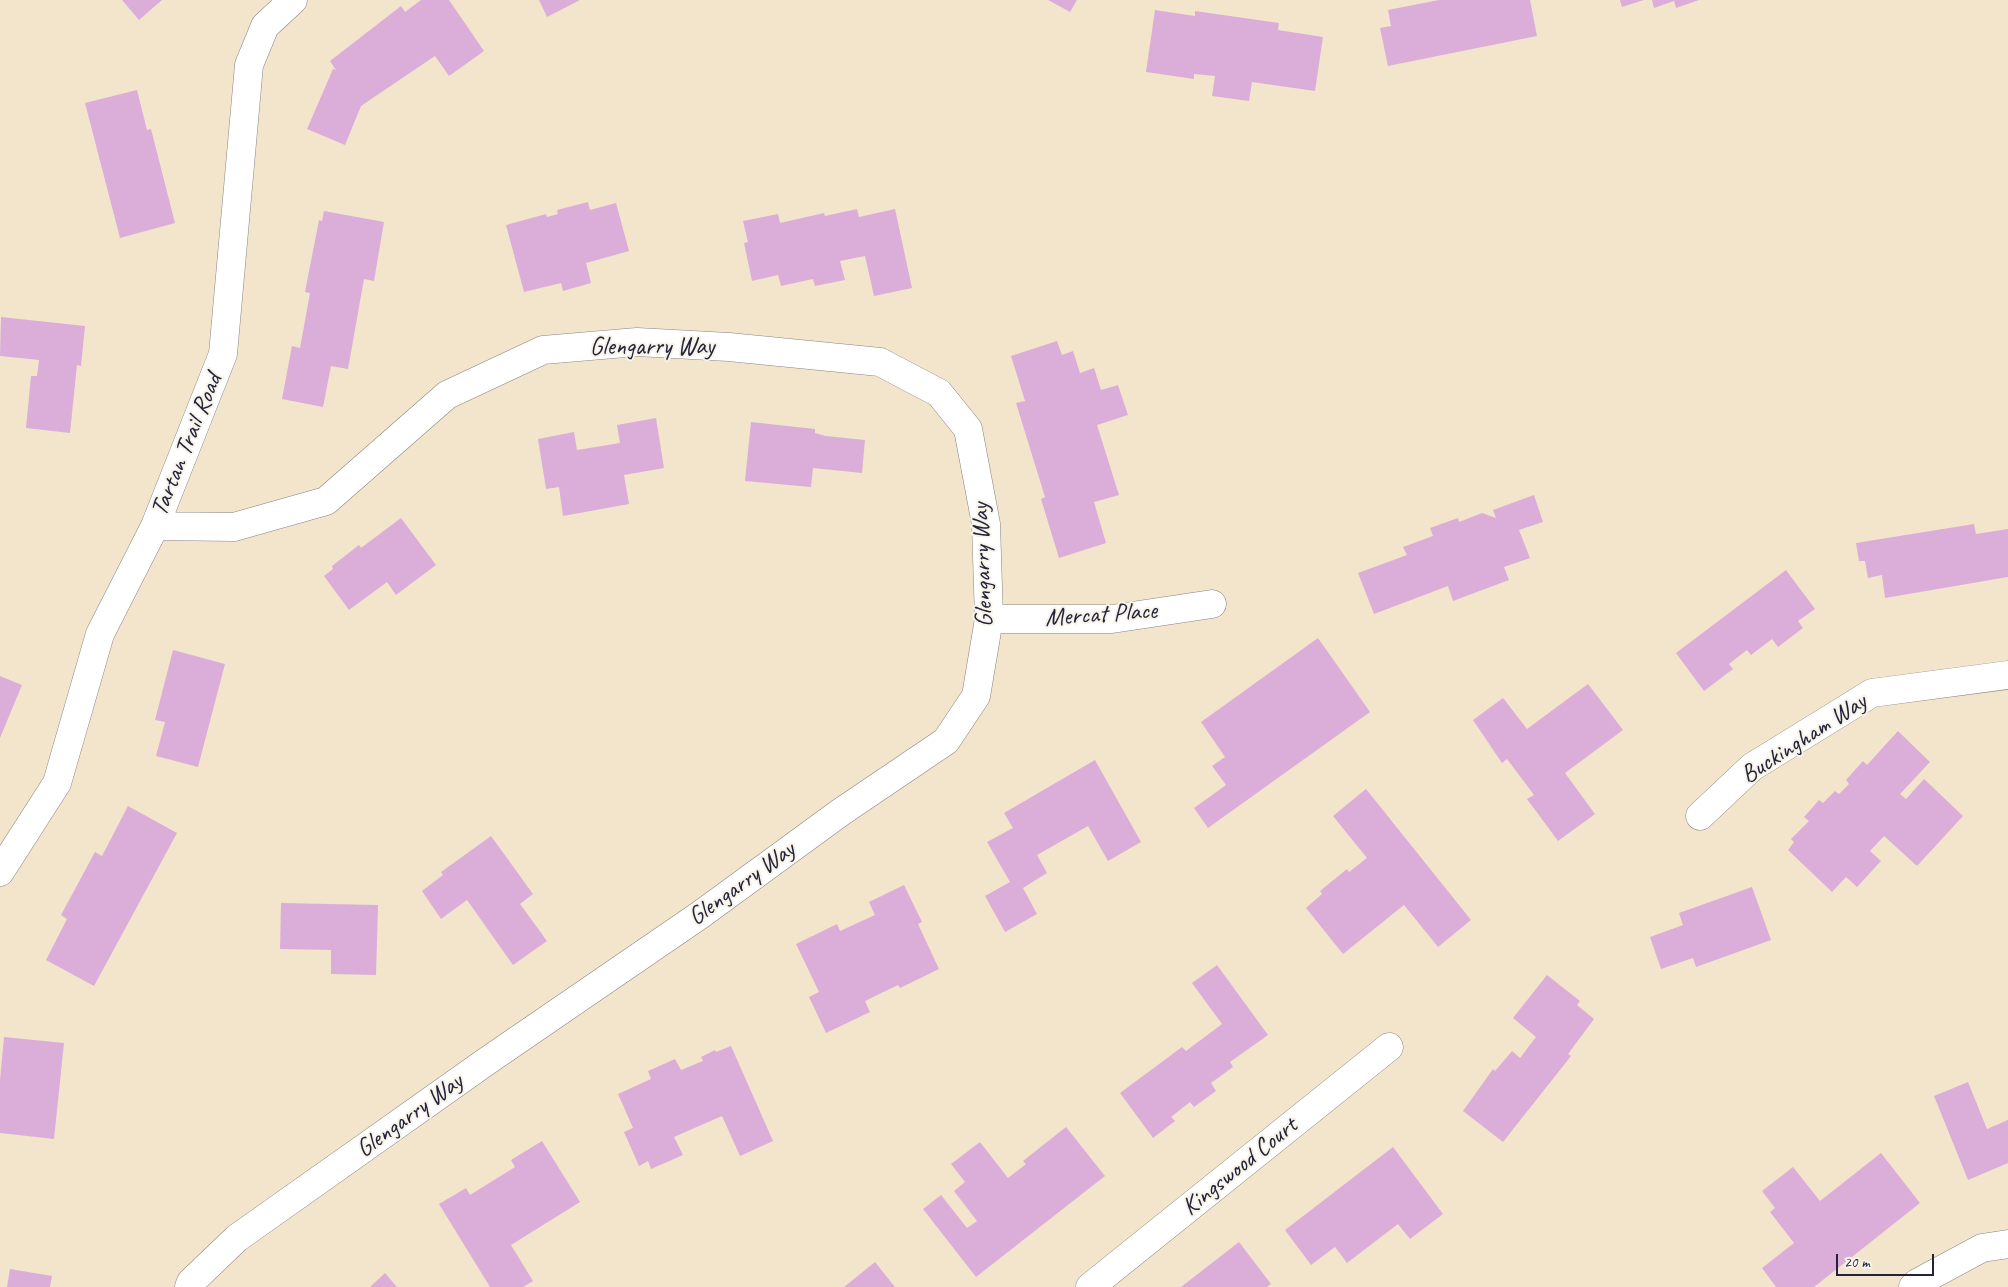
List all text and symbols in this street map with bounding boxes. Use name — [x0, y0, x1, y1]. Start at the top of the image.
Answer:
street label: Glengarry Way — [590, 332, 714, 362]
street label: Tartan Trail Road — [145, 369, 229, 521]
street label: Glengarry Way — [966, 502, 1000, 628]
street label: Mercat Place — [1044, 596, 1158, 634]
street label: Buckingham Way — [1736, 687, 1872, 791]
street label: Glengarry Way — [683, 835, 801, 933]
street label: Glengarry Way — [351, 1067, 469, 1165]
street label: Kingswood Court — [1176, 1111, 1304, 1223]
scale bar — [1838, 1244, 1936, 1276]
text: 20 m — [1844, 1253, 1870, 1272]

